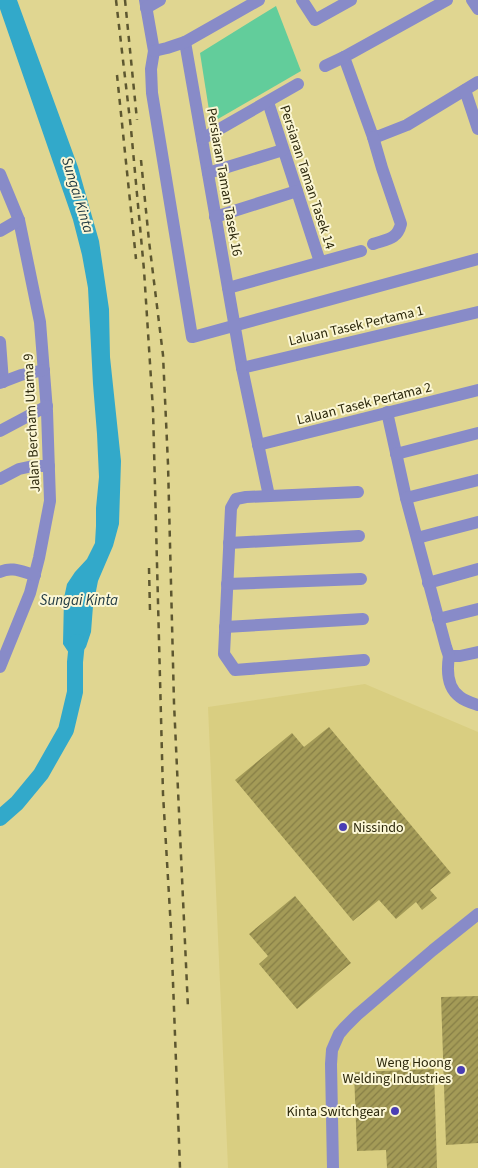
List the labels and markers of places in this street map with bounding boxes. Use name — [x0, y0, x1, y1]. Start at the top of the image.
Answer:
place label: Nissindo — [353, 818, 404, 838]
marker: Nissindo — [337, 821, 349, 833]
place label: Weng Hoong Welding Industries — [343, 1053, 451, 1089]
marker: Weng Hoong Welding Industries — [455, 1064, 467, 1076]
place label: Kinta Switchgear — [286, 1102, 385, 1122]
marker: Kinta Switchgear — [389, 1105, 401, 1117]

